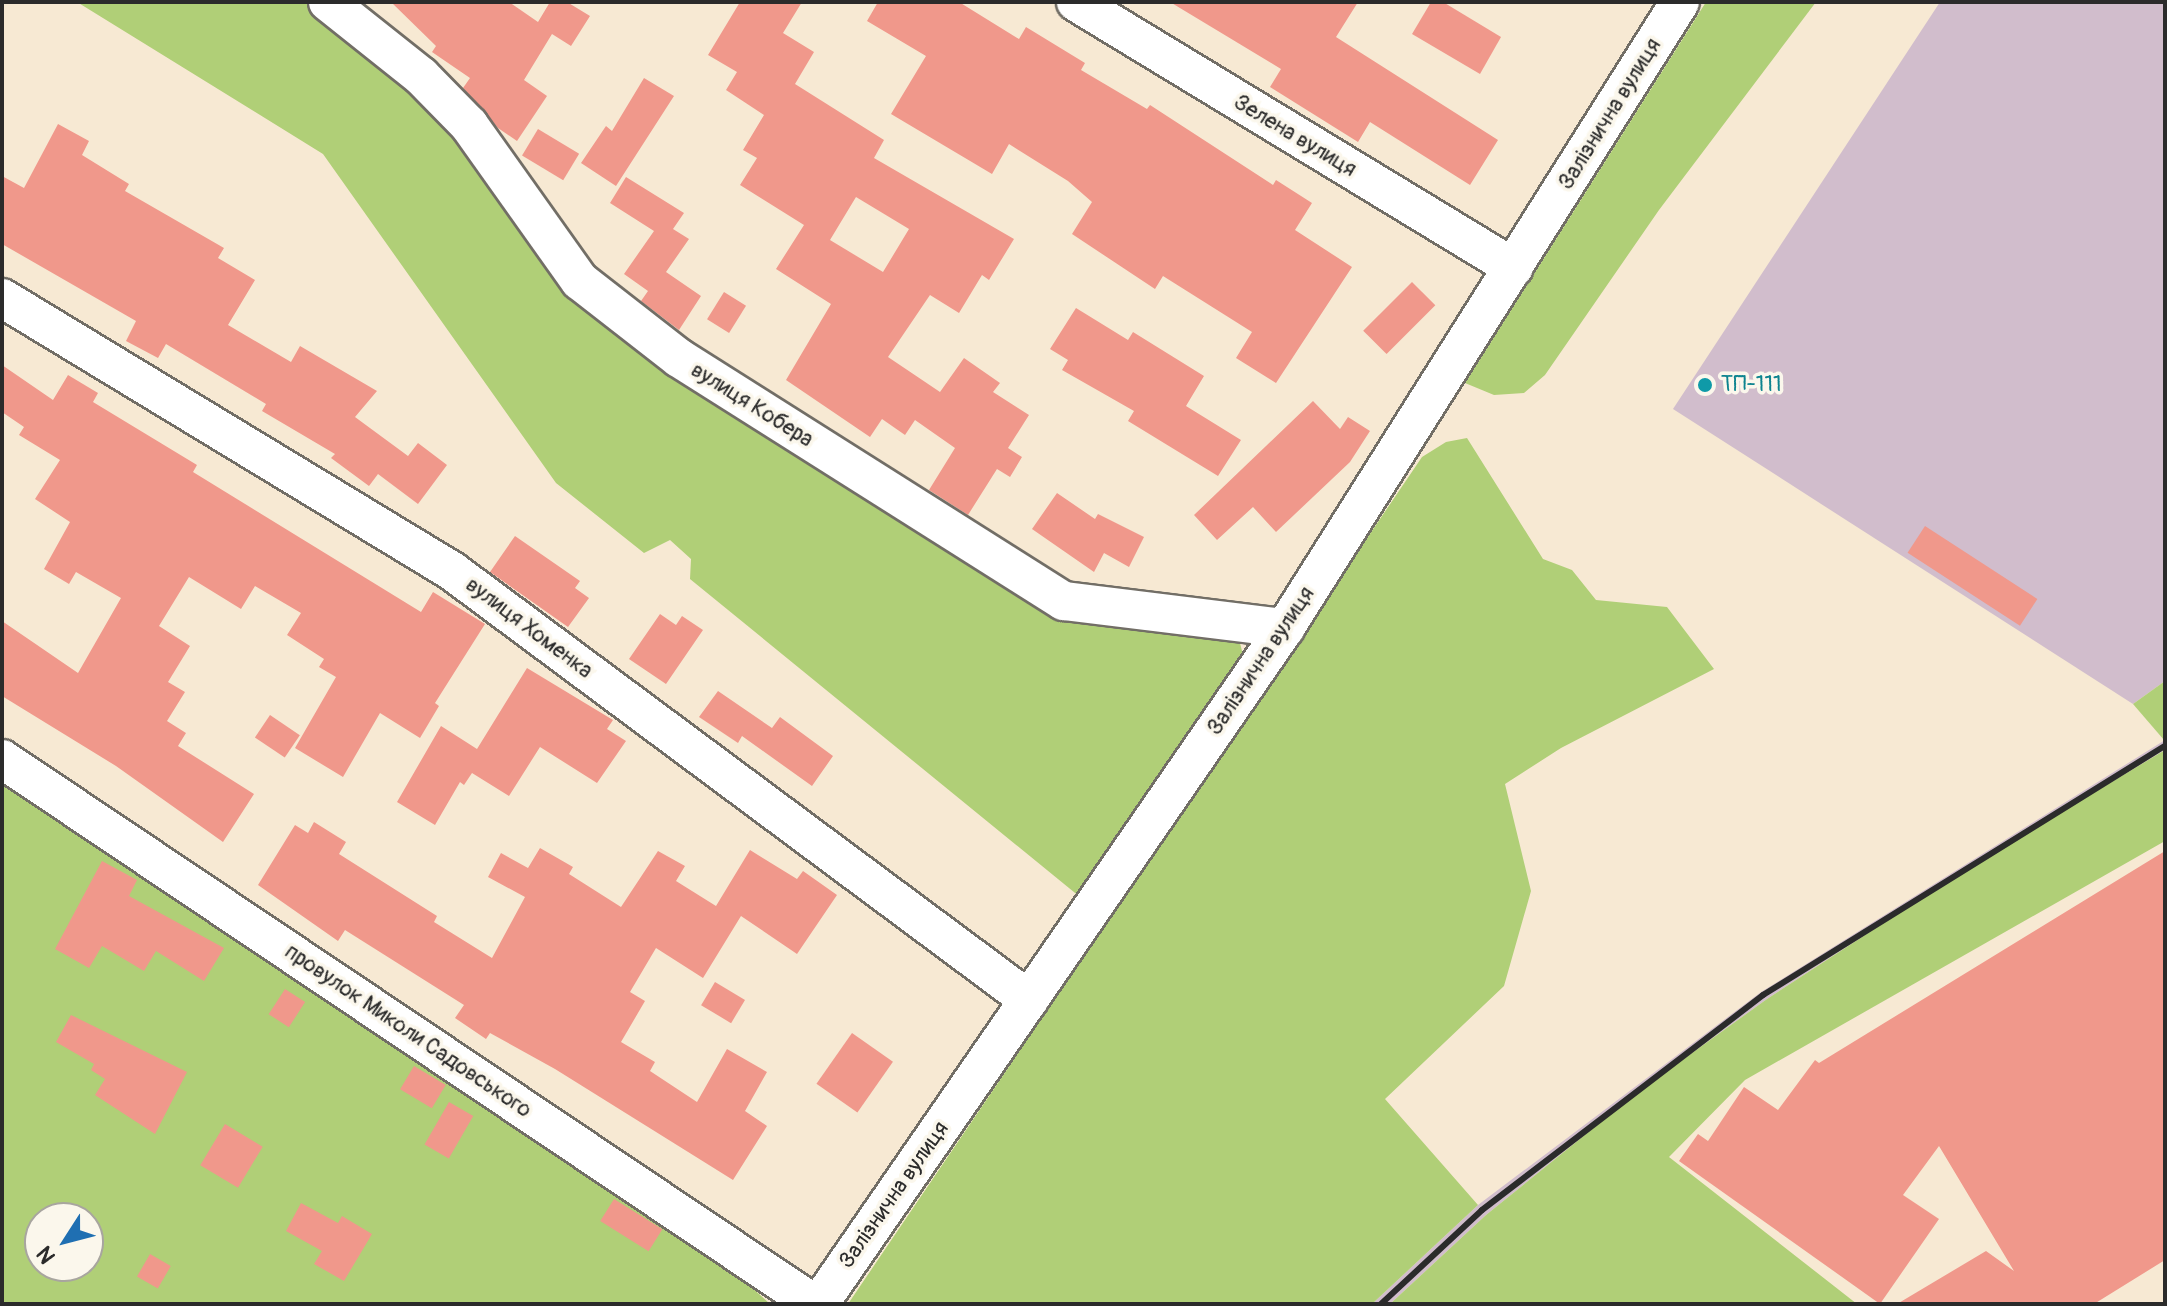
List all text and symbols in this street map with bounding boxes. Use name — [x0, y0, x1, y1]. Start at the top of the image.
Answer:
street label: Залізнична вулиця — [1553, 34, 1667, 194]
street label: Зелена вулиця — [1229, 89, 1361, 183]
street label: вулиця Кобера — [686, 357, 818, 453]
place label: ТП-111 — [1721, 372, 1782, 398]
marker: ТП-111 — [1696, 376, 1714, 394]
street label: вулиця Хоменка — [460, 572, 598, 684]
street label: Залізнична вулиця — [1202, 582, 1320, 740]
street label: провулок Миколи Садовського — [280, 939, 536, 1123]
street label: Залізнична вулиця — [834, 1117, 954, 1273]
north arrow — [24, 1202, 104, 1282]
text: N — [31, 1241, 62, 1269]

